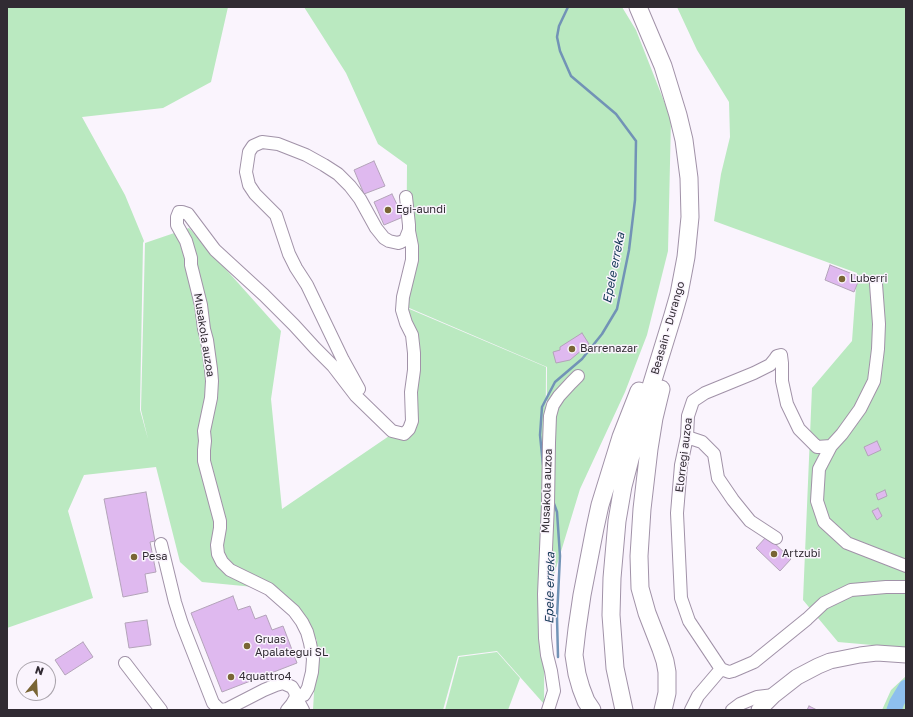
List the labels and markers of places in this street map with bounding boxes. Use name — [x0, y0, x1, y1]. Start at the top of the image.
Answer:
place label: Egi-aundi — [396, 203, 446, 217]
marker: Egi-aundi — [383, 205, 393, 215]
place label: Luberri — [850, 272, 887, 286]
marker: Luberri — [837, 274, 847, 284]
place label: Barrenazar — [580, 342, 638, 356]
marker: Barrenazar — [567, 344, 577, 354]
place label: Artzubi — [782, 547, 820, 561]
marker: Artzubi — [769, 549, 779, 559]
place label: Pesa — [142, 550, 168, 564]
marker: Pesa — [129, 552, 139, 562]
place label: Gruas Apalategui SL — [255, 633, 328, 659]
marker: Gruas Apalategui SL — [242, 641, 252, 651]
place label: 4quattro4 — [239, 670, 291, 684]
marker: 4quattro4 — [226, 672, 236, 682]

